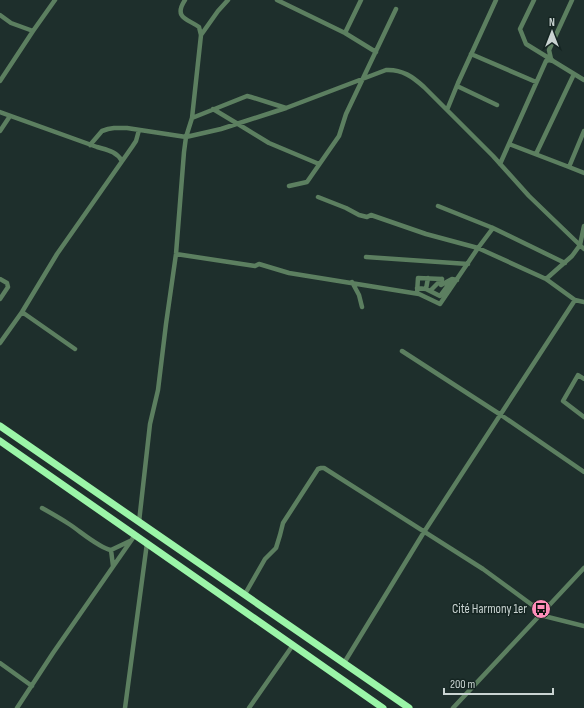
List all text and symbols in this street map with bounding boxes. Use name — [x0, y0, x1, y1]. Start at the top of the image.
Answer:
north arrow — [532, 12, 572, 52]
text: N — [549, 16, 555, 29]
bus stop icon: Cité Harmony 1er — [530, 598, 552, 620]
place label: Cité Harmony 1er — [452, 601, 527, 617]
scale bar — [444, 670, 553, 696]
text: 200 m — [450, 677, 476, 692]

